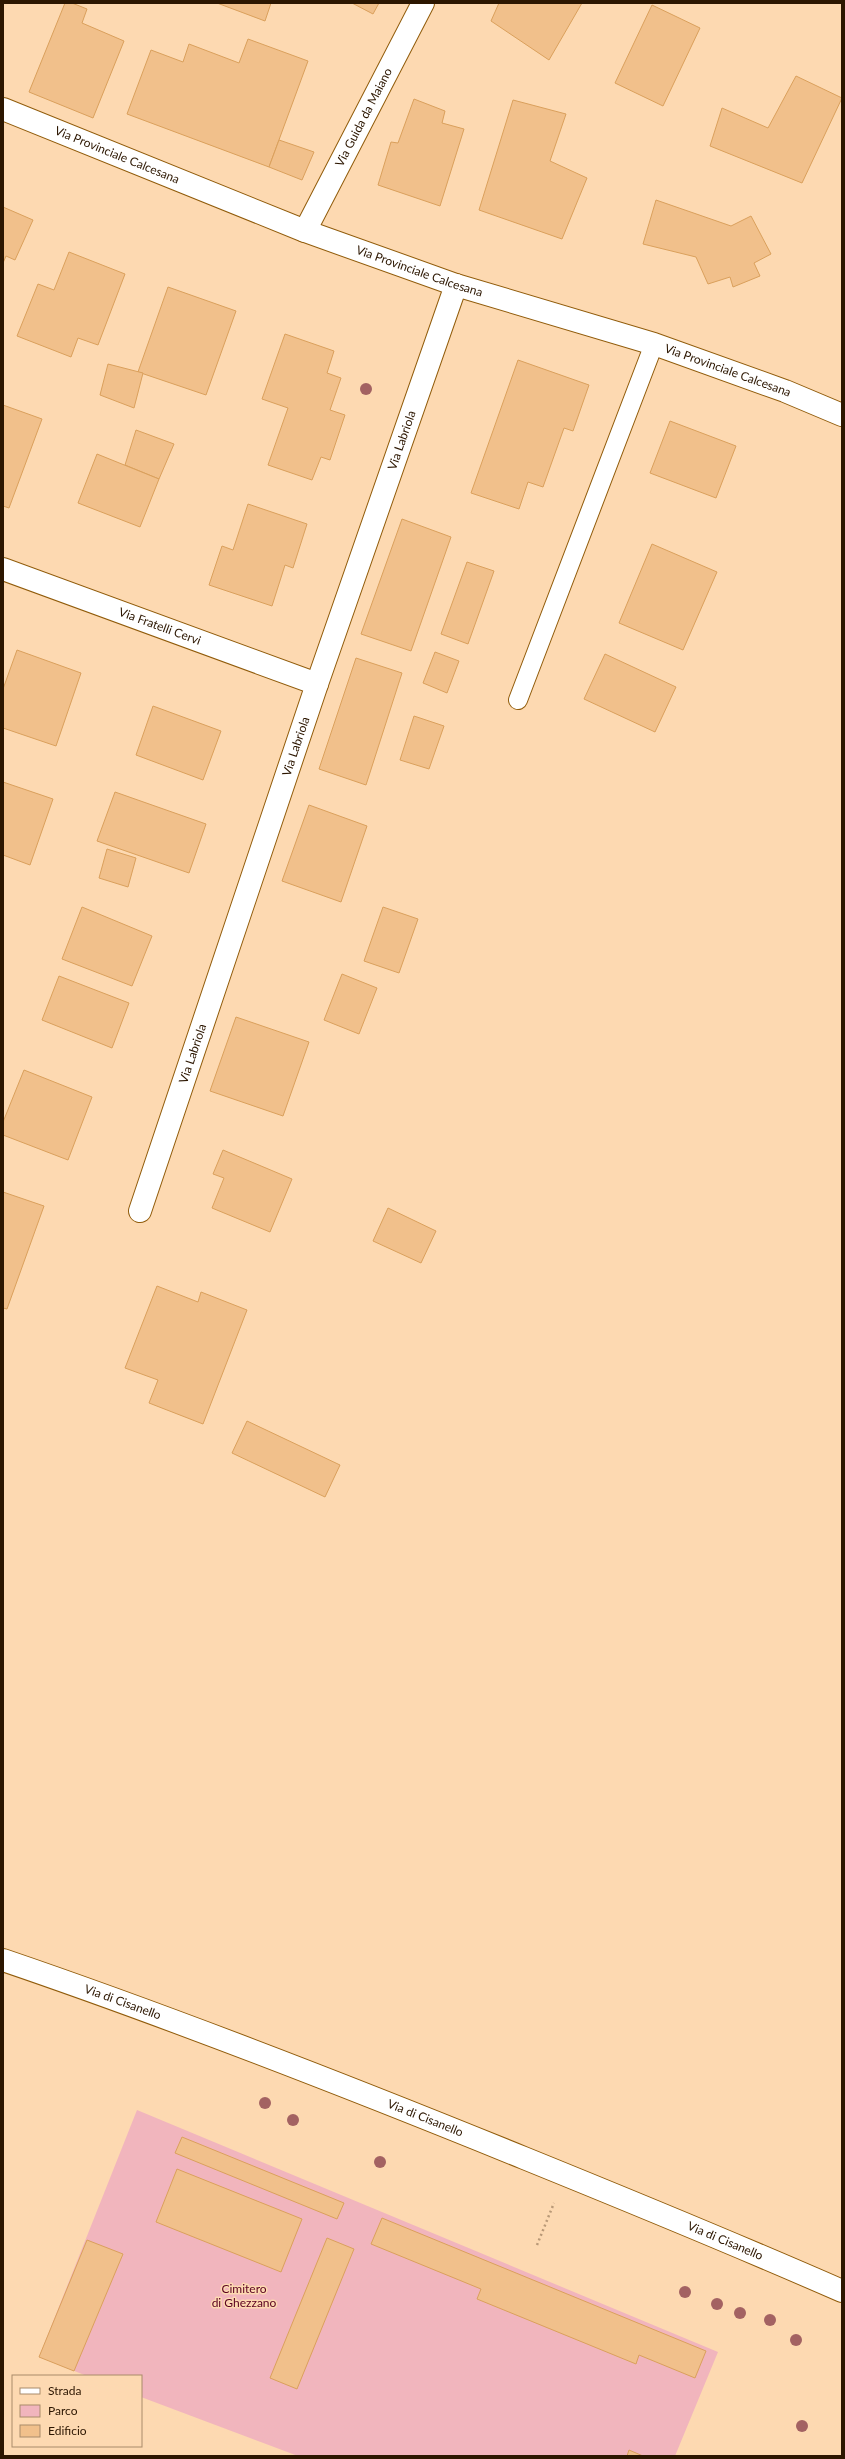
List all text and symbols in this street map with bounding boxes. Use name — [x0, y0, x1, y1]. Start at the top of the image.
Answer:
street label: Via Guida da Maiano — [332, 65, 395, 169]
street label: Via Provinciale Calcesana — [53, 123, 182, 187]
street label: Via Provinciale Calcesana — [354, 242, 485, 300]
street label: Via Provinciale Calcesana — [663, 340, 793, 400]
street label: Via Labriola — [384, 408, 419, 472]
street label: Via Fratelli Cervi — [117, 604, 203, 648]
street label: Via Labriola — [279, 715, 312, 778]
street label: Via Labriola — [175, 1022, 209, 1085]
street label: Via di Cisanello — [83, 1981, 163, 2023]
street label: Via di Cisanello — [385, 2096, 466, 2140]
street label: Via di Cisanello — [685, 2218, 766, 2263]
park label: Cimitero di Ghezzano — [212, 2281, 277, 2310]
legend — [12, 2375, 142, 2447]
text: Strada — [48, 2383, 81, 2398]
text: Parco — [48, 2403, 78, 2418]
text: Edificio — [48, 2423, 87, 2438]

